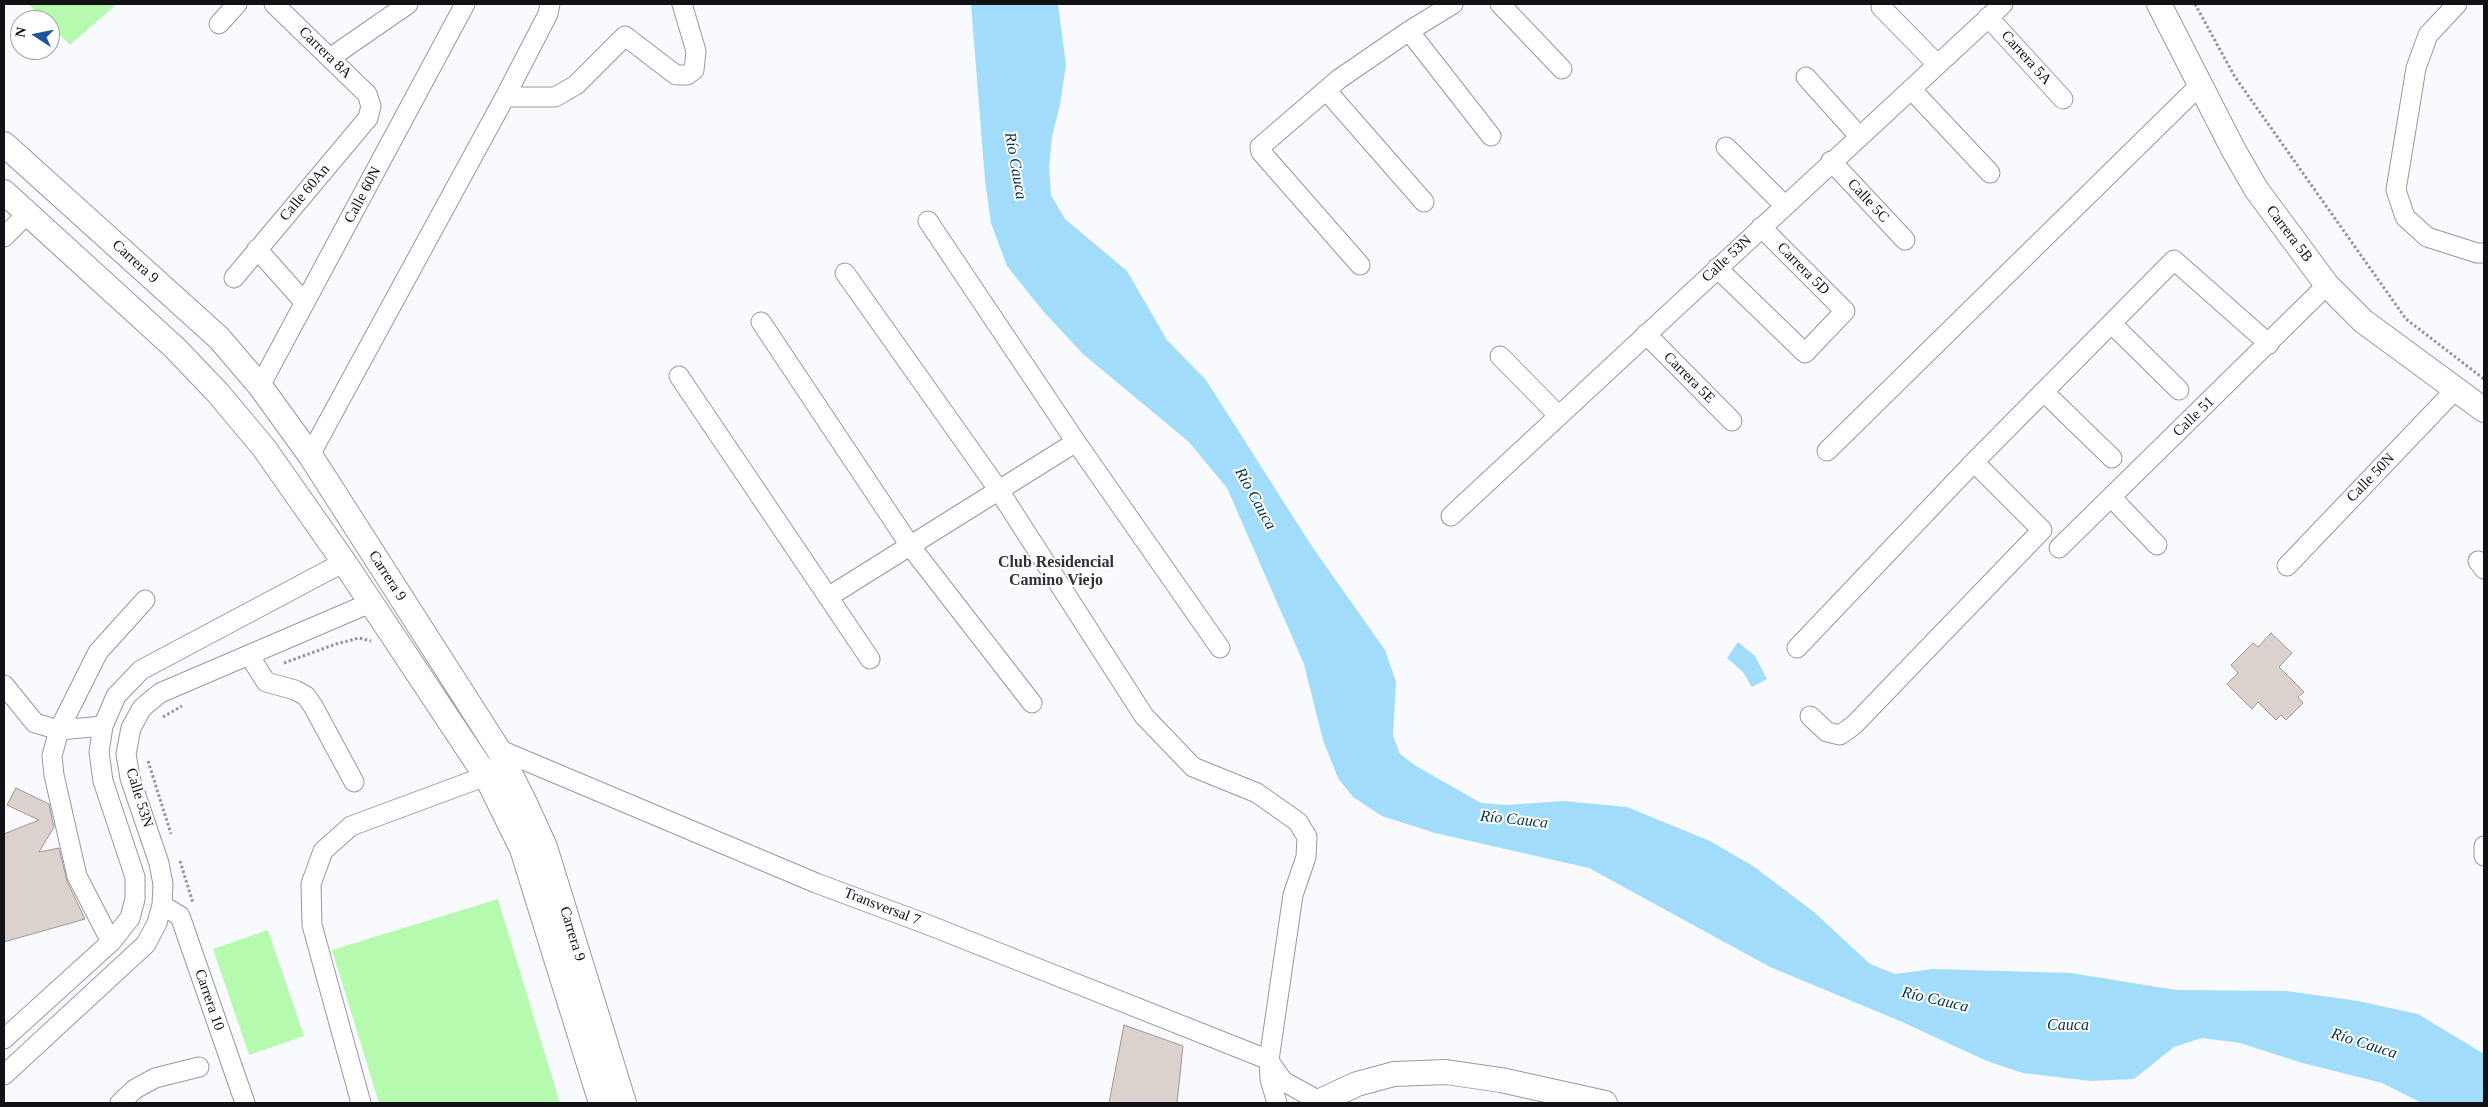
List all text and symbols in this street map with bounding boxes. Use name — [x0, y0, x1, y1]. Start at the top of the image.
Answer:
north arrow — [10, 10, 60, 60]
street label: Carrera 8A — [295, 23, 355, 83]
text: N — [12, 26, 29, 39]
street label: Carrera 5A — [1997, 27, 2055, 89]
water label: Río Cauca — [1000, 131, 1030, 201]
street label: Calle 60An — [276, 161, 334, 225]
street label: Calle 60N — [341, 164, 385, 226]
street label: Calle 5C — [1843, 176, 1893, 226]
street label: Carrera 5B — [2262, 202, 2316, 266]
street label: Calle 53N — [1698, 232, 1756, 286]
street label: Carrera 9 — [108, 237, 162, 287]
street label: Carrera 5D — [1773, 239, 1833, 299]
street label: Carrera 5E — [1660, 349, 1718, 407]
street label: Calle 51 — [2170, 393, 2218, 441]
street label: Calle 50N — [2343, 450, 2399, 506]
water label: Río Cauca — [1230, 465, 1280, 533]
street label: Carrera 9 — [364, 548, 410, 604]
district label: Club Residencial Camino Viejo — [998, 553, 1114, 591]
street label: Calle 53N — [121, 766, 157, 830]
water label: Río Cauca — [1479, 807, 1549, 833]
street label: Transversal 7 — [841, 884, 923, 930]
street label: Carrera 9 — [555, 904, 589, 964]
street label: Carrera 10 — [190, 967, 228, 1033]
water label: Río Cauca — [1900, 983, 1970, 1017]
water label: Cauca — [2047, 1016, 2089, 1036]
water label: Río Cauca — [2329, 1024, 2399, 1064]

